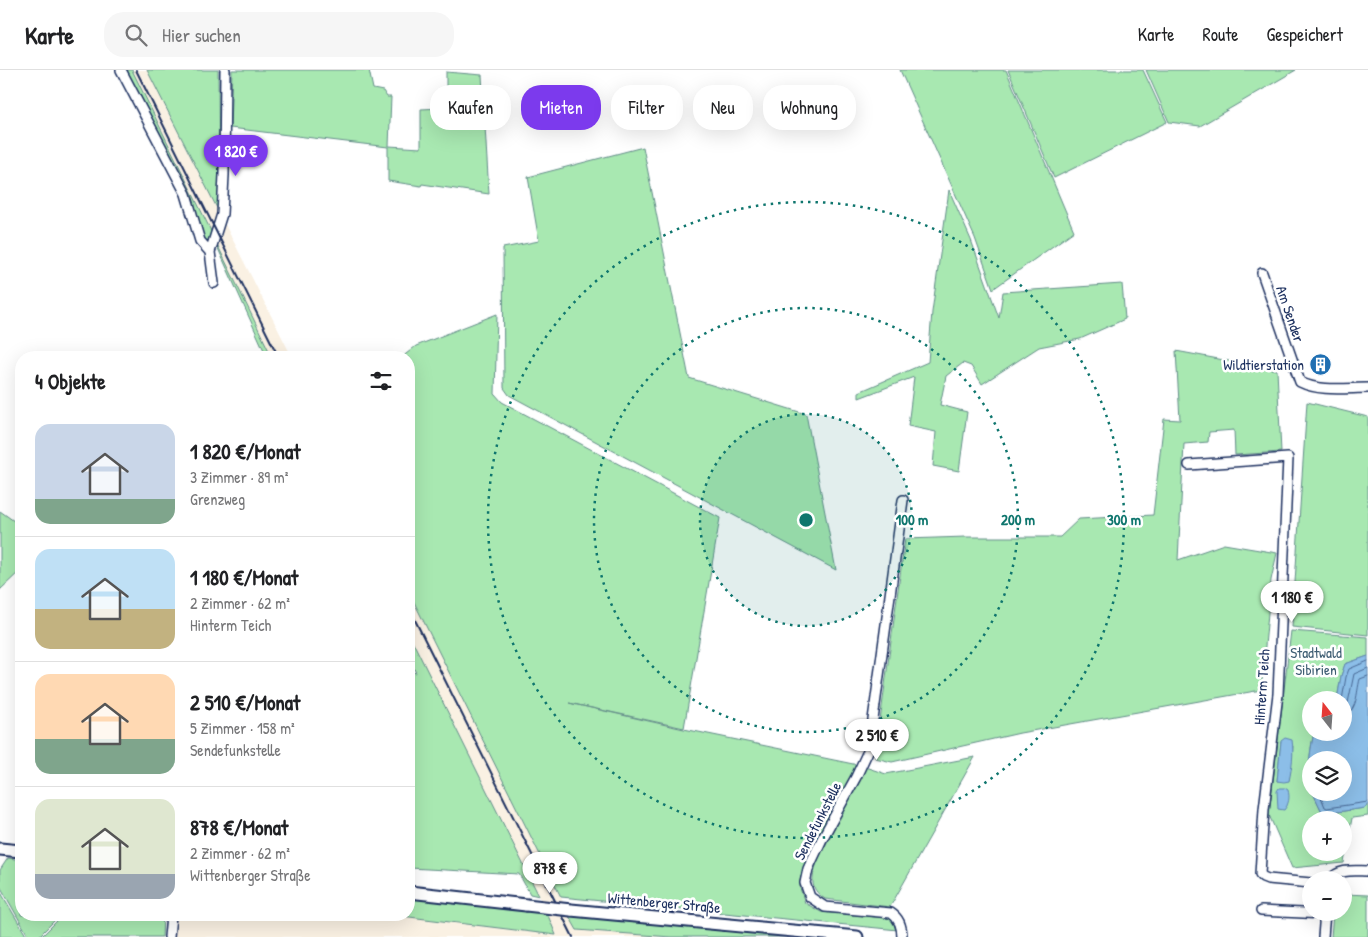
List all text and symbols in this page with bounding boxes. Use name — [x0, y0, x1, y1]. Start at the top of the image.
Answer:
search box — [104, 12, 454, 57]
text: Karte — [25, 19, 74, 51]
icon: search — [122, 21, 150, 49]
text: Hier suchen — [162, 22, 241, 48]
text: Karte — [1138, 22, 1175, 47]
text: Route — [1203, 22, 1239, 47]
text: Gespeichert — [1267, 22, 1343, 47]
chip: Kaufen — [430, 85, 511, 130]
chip: Mieten — [521, 85, 601, 130]
chip: Filter — [611, 85, 683, 130]
chip: Neu — [693, 85, 753, 130]
chip: Wohnung — [763, 85, 856, 130]
pin: 1 820 € — [190, 134, 282, 177]
text: 1 820 € — [215, 140, 257, 162]
street label: Am Sender — [1271, 283, 1310, 345]
building icon: Wildtierstation — [1308, 353, 1332, 377]
place label: Wildtierstation — [1223, 354, 1304, 375]
text: 4 Objekte — [35, 367, 106, 396]
icon: filters — [367, 367, 395, 395]
text: 1 820 €/Monat — [190, 437, 301, 466]
icon: home — [75, 444, 135, 504]
text: 3 Zimmer · 89 m² — [190, 466, 288, 488]
text: Grenzweg — [190, 488, 245, 510]
text: 100 m — [896, 509, 928, 530]
text: 200 m — [1001, 509, 1035, 530]
text: 300 m — [1107, 509, 1141, 530]
centre of rings — [797, 511, 815, 529]
text: 1 180 €/Monat — [190, 563, 298, 592]
icon: home — [75, 569, 135, 629]
pin: 1 180 € — [1246, 580, 1338, 623]
text: 1 180 € — [1272, 586, 1312, 608]
text: 2 Zimmer · 62 m² — [190, 592, 290, 614]
text: Hinterm Teich — [190, 614, 271, 636]
park label: Stadtwald Sibirien — [1290, 642, 1342, 680]
street label: Hinterm Teich — [1248, 648, 1275, 726]
text: 2 510 €/Monat — [190, 688, 300, 717]
north arrow — [1302, 691, 1352, 741]
map controls — [1302, 691, 1352, 921]
icon: home — [75, 694, 135, 754]
text: 5 Zimmer · 158 m² — [190, 717, 295, 739]
pin: 2 510 € — [831, 718, 923, 761]
text: 2 510 € — [856, 724, 898, 746]
text: Sendefunkstelle — [190, 739, 281, 761]
button: layers — [1302, 751, 1352, 801]
street label: Sendefunkstelle — [789, 778, 846, 863]
button: + — [1302, 811, 1352, 861]
text: 878 €/Monat — [190, 813, 288, 842]
icon: home — [75, 819, 135, 879]
text: 2 Zimmer · 62 m² — [190, 842, 290, 864]
pin: 878 € — [515, 852, 585, 894]
text: 878 € — [533, 857, 567, 879]
text: Wittenberger Straße — [190, 864, 311, 886]
button: − — [1302, 871, 1352, 921]
street label: Wittenberger Straße — [607, 887, 721, 918]

